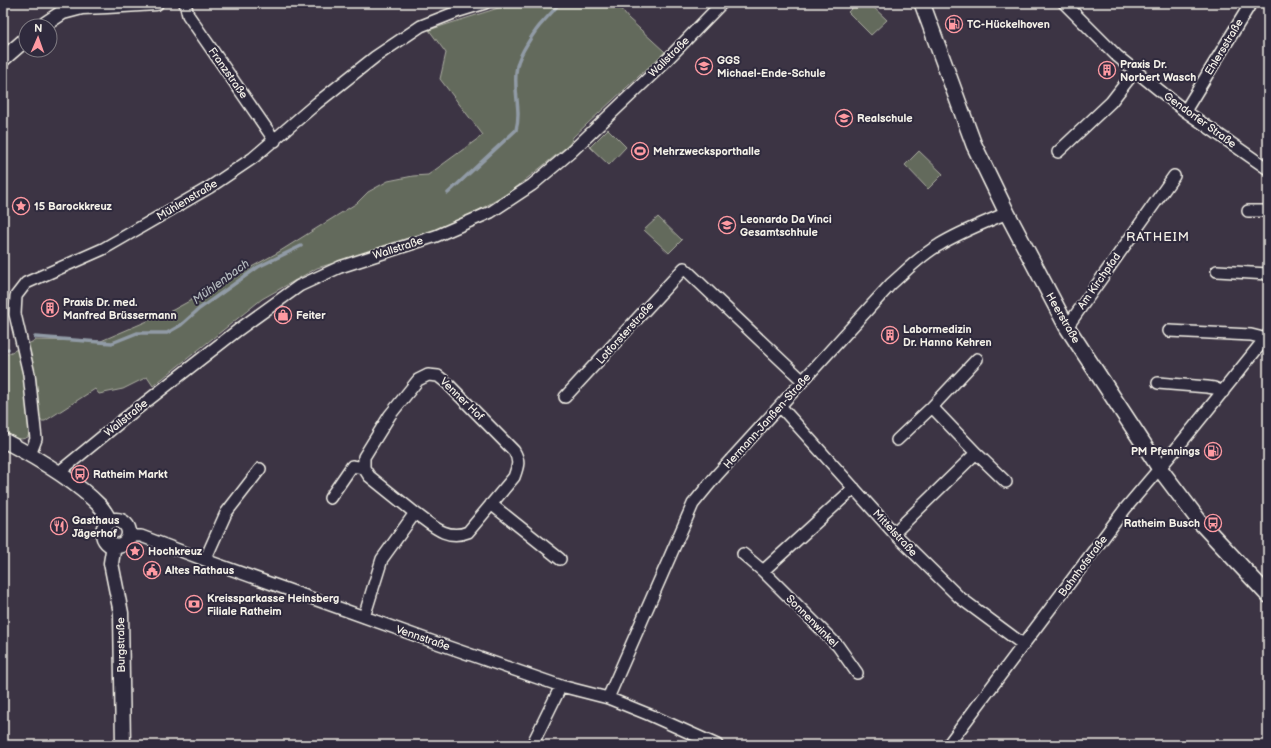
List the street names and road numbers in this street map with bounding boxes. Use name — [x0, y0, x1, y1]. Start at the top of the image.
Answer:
street label: Ehlersstraße — [1202, 16, 1246, 77]
street label: Wallstraße — [646, 34, 692, 80]
street label: Franzstraße — [206, 45, 251, 101]
street label: Gendorfer Straße — [1161, 89, 1239, 151]
street label: Mühlenstraße — [154, 177, 220, 223]
street label: Wallstraße — [371, 234, 425, 262]
street label: Am Kirchpfad — [1075, 250, 1123, 312]
street label: Heerstraße — [1043, 290, 1083, 346]
street label: Lotforsterstraße — [594, 299, 657, 367]
street label: Hermann-Janßen-Straße — [721, 370, 814, 471]
street label: Venner Hof — [437, 375, 487, 424]
street label: Wallstraße — [102, 396, 151, 439]
street label: Mittelstraße — [870, 507, 920, 559]
street label: Bahnhofstraße — [1056, 533, 1110, 599]
street label: Sonnenwinkel — [783, 592, 841, 650]
street label: Burgstraße — [114, 617, 128, 673]
street label: Vennstraße — [394, 623, 452, 653]

